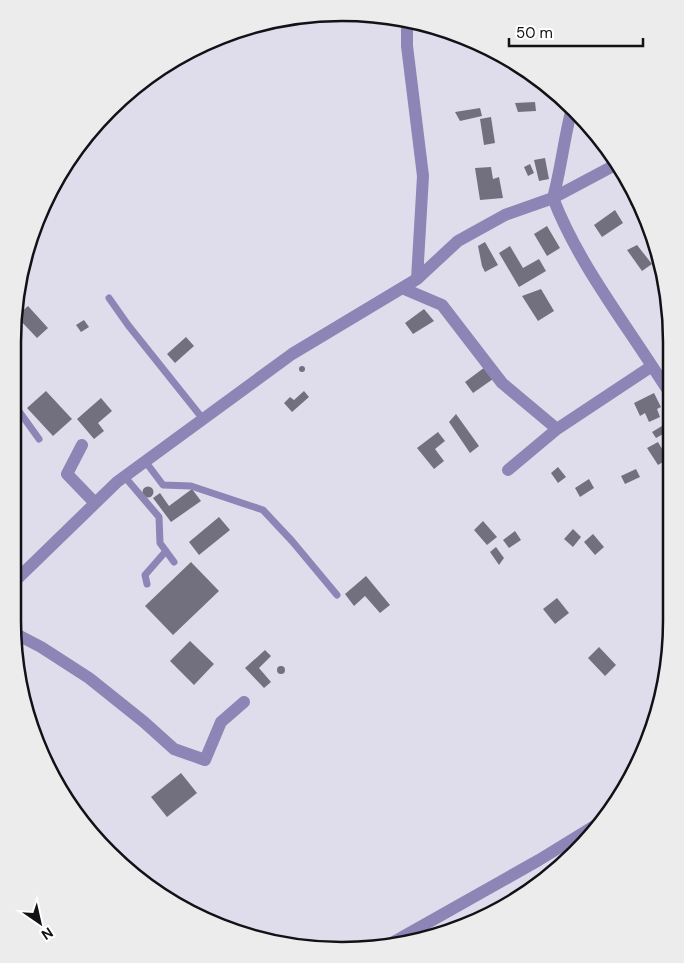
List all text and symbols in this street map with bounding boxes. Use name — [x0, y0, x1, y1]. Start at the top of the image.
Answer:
scale bar — [509, 15, 643, 47]
text: 50 m — [516, 23, 553, 43]
north arrow — [15, 898, 65, 948]
text: N — [38, 923, 57, 944]

